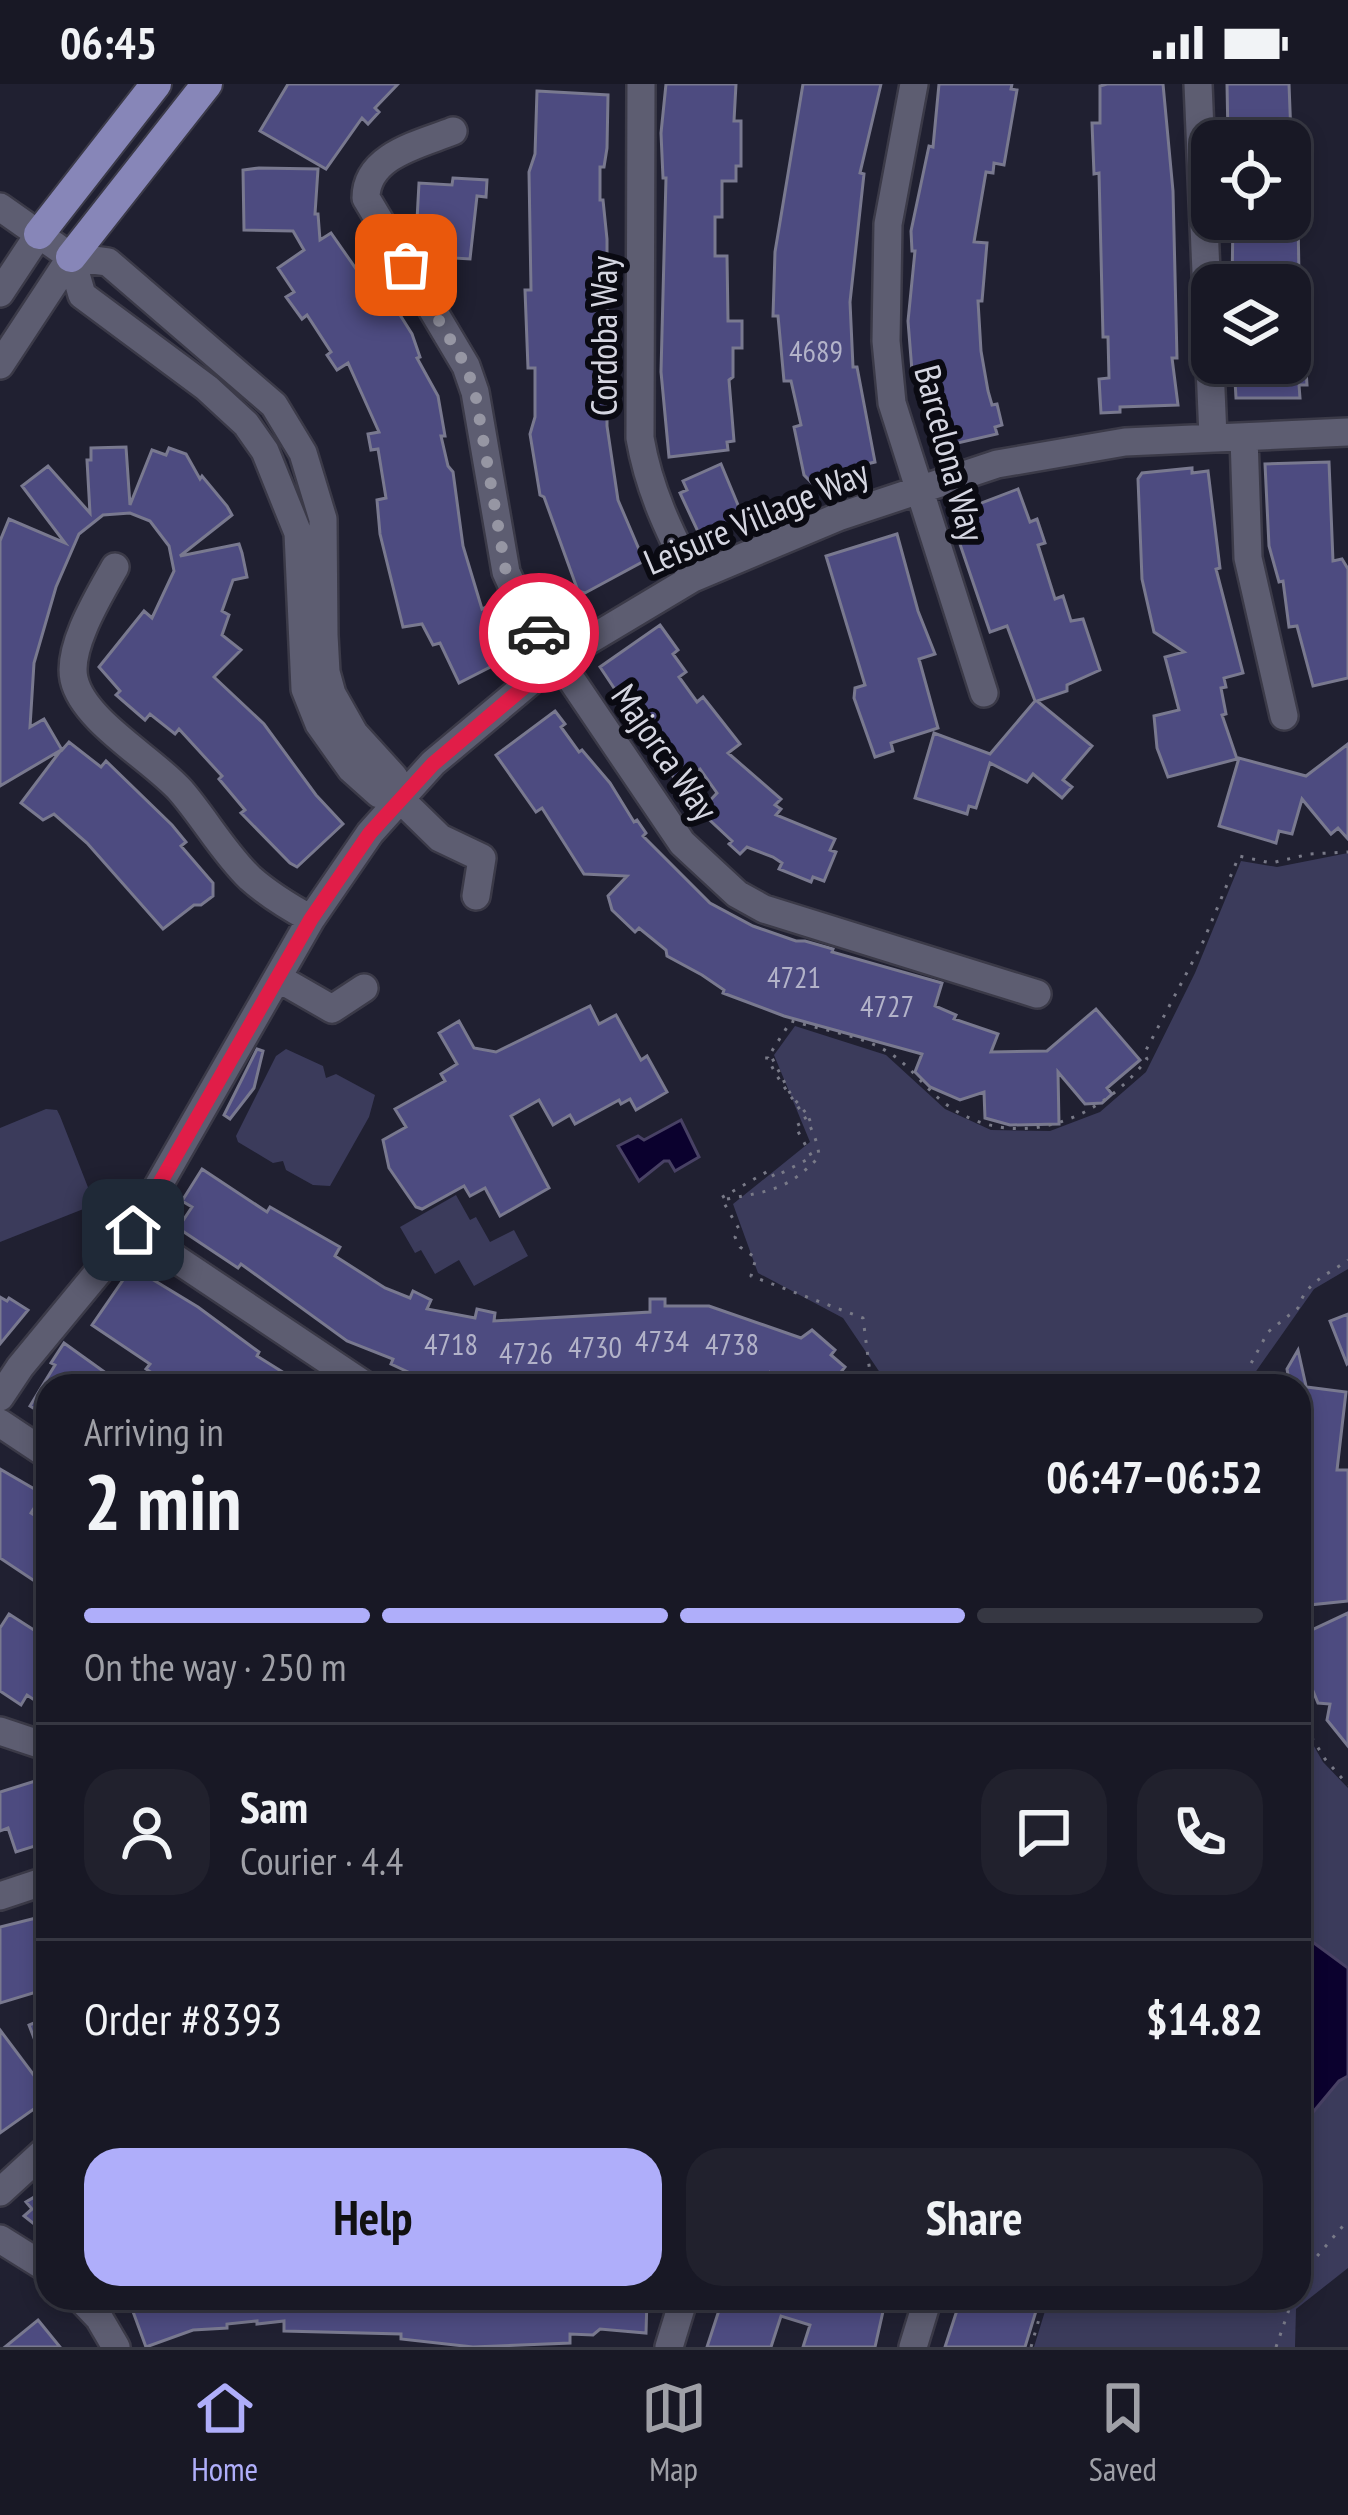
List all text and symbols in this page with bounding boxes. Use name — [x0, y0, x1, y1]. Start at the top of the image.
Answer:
text: 06:45 — [60, 13, 157, 71]
map controls — [1191, 120, 1311, 384]
button: locate — [1191, 120, 1311, 240]
pin — [355, 214, 457, 316]
icon: bag — [373, 232, 439, 298]
street label: Cordoba Way — [580, 256, 627, 416]
button: layers — [1191, 264, 1311, 384]
house number: 4689 — [789, 331, 843, 370]
street label: Barcelona Way — [904, 360, 997, 547]
street label: Leisure Village Way — [636, 448, 876, 585]
courier — [479, 573, 599, 693]
icon: car — [506, 600, 572, 666]
street label: Majorca Way — [602, 674, 730, 829]
house number: 4721 — [767, 957, 821, 996]
house number: 4727 — [860, 986, 914, 1025]
pin — [82, 1179, 184, 1281]
icon: home — [100, 1197, 166, 1263]
house number: 4734 — [635, 1321, 689, 1360]
house number: 4718 — [424, 1324, 478, 1363]
house number: 4738 — [705, 1324, 759, 1363]
house number: 4730 — [568, 1327, 622, 1366]
house number: 4726 — [499, 1333, 553, 1372]
text: Arriving in — [84, 1406, 224, 1457]
text: 06:47–06:52 — [1046, 1447, 1263, 1505]
text: 2 min — [84, 1451, 242, 1552]
text: On the way · 250 m — [84, 1641, 346, 1692]
button: person — [84, 1769, 210, 1895]
button: chat — [981, 1769, 1107, 1895]
button: phone — [1137, 1769, 1263, 1895]
text: Sam — [240, 1777, 308, 1835]
text: Courier · 4.4 — [240, 1835, 403, 1886]
text: Order #8393 — [84, 1989, 282, 2047]
text: $14.82 — [1146, 1989, 1263, 2047]
button: Help — [84, 2148, 662, 2286]
button: Share — [686, 2148, 1263, 2286]
tab: Home — [191, 2375, 258, 2490]
tab: Map — [641, 2375, 707, 2490]
tab: Saved — [1089, 2375, 1157, 2490]

